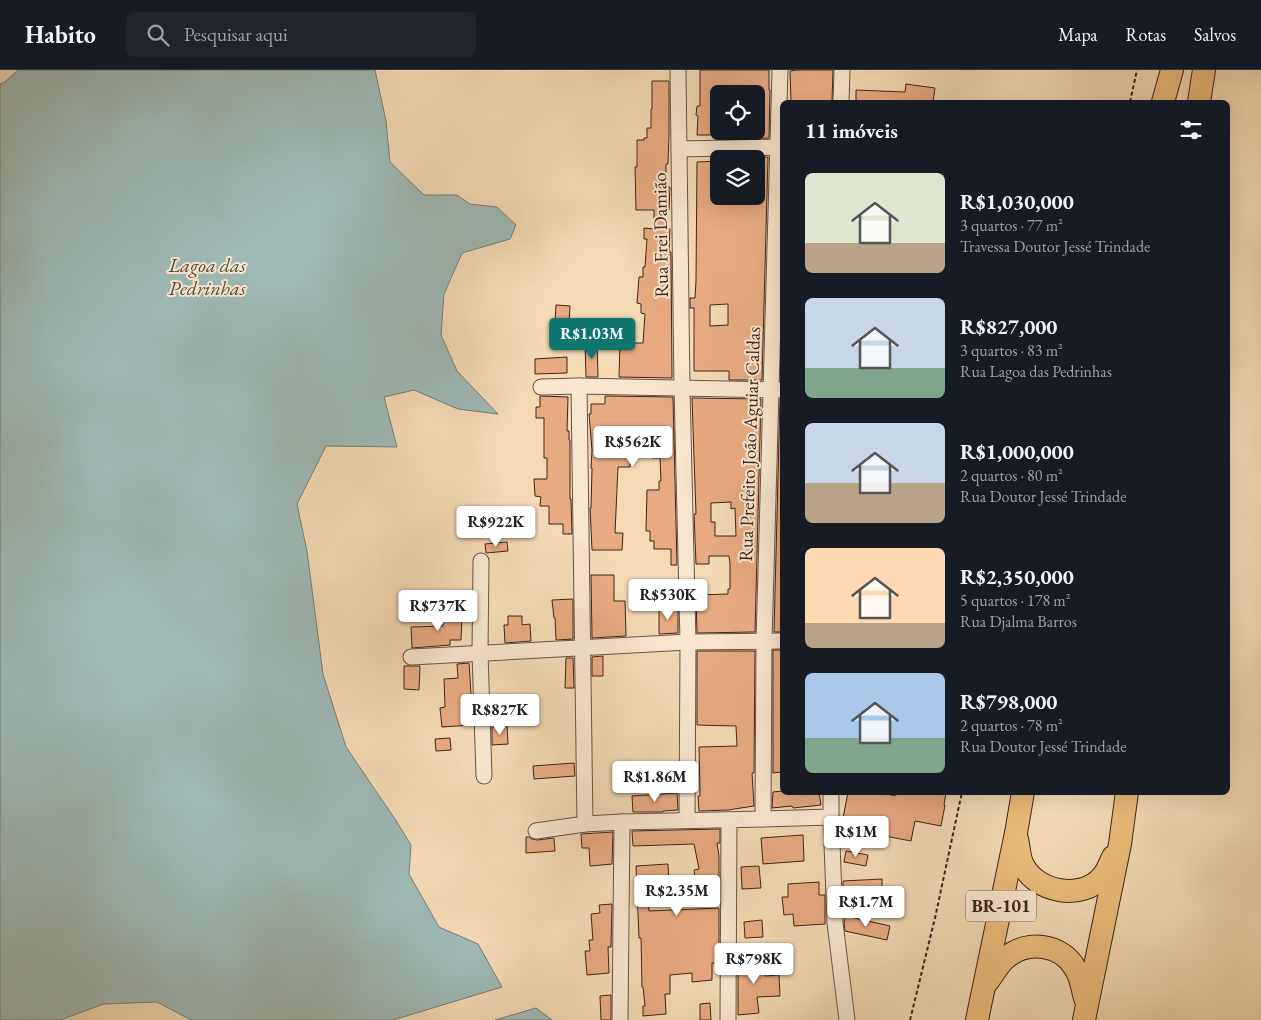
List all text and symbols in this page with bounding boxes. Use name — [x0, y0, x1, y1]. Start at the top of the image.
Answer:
search box — [126, 12, 476, 57]
text: Habito — [25, 19, 96, 50]
icon: search — [144, 21, 172, 49]
text: Pesquisar aqui — [184, 22, 288, 47]
text: Mapa — [1058, 23, 1098, 46]
text: Rotas — [1126, 23, 1166, 46]
text: Salvos — [1194, 23, 1236, 46]
map controls — [710, 85, 765, 205]
button: locate — [710, 85, 765, 140]
icon: filters — [1177, 116, 1205, 144]
text: 11 imóveis — [805, 117, 898, 144]
button: layers — [710, 150, 765, 205]
street label: Rua Frei Damião — [647, 172, 674, 298]
text: R$1,030,000 — [960, 188, 1074, 215]
icon: home — [845, 193, 905, 253]
text: 3 quartos · 77 m² — [960, 215, 1063, 236]
text: Travessa Doutor Jessé Trindade — [960, 236, 1150, 257]
water label: Lagoa das Pedrinhas — [168, 252, 246, 301]
text: R$827,000 — [960, 313, 1057, 340]
pin: R$1.03M — [546, 318, 638, 360]
icon: home — [845, 318, 905, 378]
text: R$1.03M — [560, 323, 624, 344]
street label: Rua Prefeito João Aguiar Caldas — [733, 326, 766, 562]
text: 3 quartos · 83 m² — [960, 340, 1063, 361]
text: Rua Lagoa das Pedrinhas — [960, 361, 1112, 382]
pin: R$562K — [592, 426, 674, 468]
text: R$562K — [604, 431, 662, 452]
text: R$1,000,000 — [960, 438, 1074, 465]
icon: home — [845, 443, 905, 503]
text: 2 quartos · 80 m² — [960, 465, 1063, 486]
text: Rua Doutor Jessé Trindade — [960, 486, 1126, 507]
pin: R$922K — [455, 506, 537, 548]
text: R$922K — [467, 511, 525, 532]
text: R$2,350,000 — [960, 563, 1074, 590]
icon: home — [845, 568, 905, 628]
pin: R$530K — [627, 578, 709, 621]
text: R$530K — [639, 584, 697, 605]
pin: R$737K — [397, 590, 479, 632]
text: 5 quartos · 178 m² — [960, 590, 1071, 611]
text: R$737K — [409, 595, 467, 616]
text: Rua Djalma Barros — [960, 611, 1077, 632]
text: R$798,000 — [960, 688, 1057, 715]
icon: home — [845, 693, 905, 753]
pin: R$827K — [459, 694, 541, 736]
text: R$827K — [471, 699, 529, 720]
text: 2 quartos · 78 m² — [960, 715, 1063, 736]
text: Rua Doutor Jessé Trindade — [960, 736, 1126, 757]
pin: R$1.86M — [609, 760, 701, 803]
text: R$1.86M — [623, 766, 687, 787]
pin: R$1M — [826, 816, 886, 858]
text: R$1M — [835, 821, 877, 842]
pin: R$2.35M — [631, 874, 723, 917]
text: R$2.35M — [645, 880, 709, 901]
pin: R$1.7M — [825, 886, 907, 928]
road number: BR-101 — [966, 890, 1036, 921]
text: R$1.7M — [838, 891, 894, 912]
pin: R$798K — [713, 942, 795, 985]
text: R$798K — [725, 948, 783, 969]

